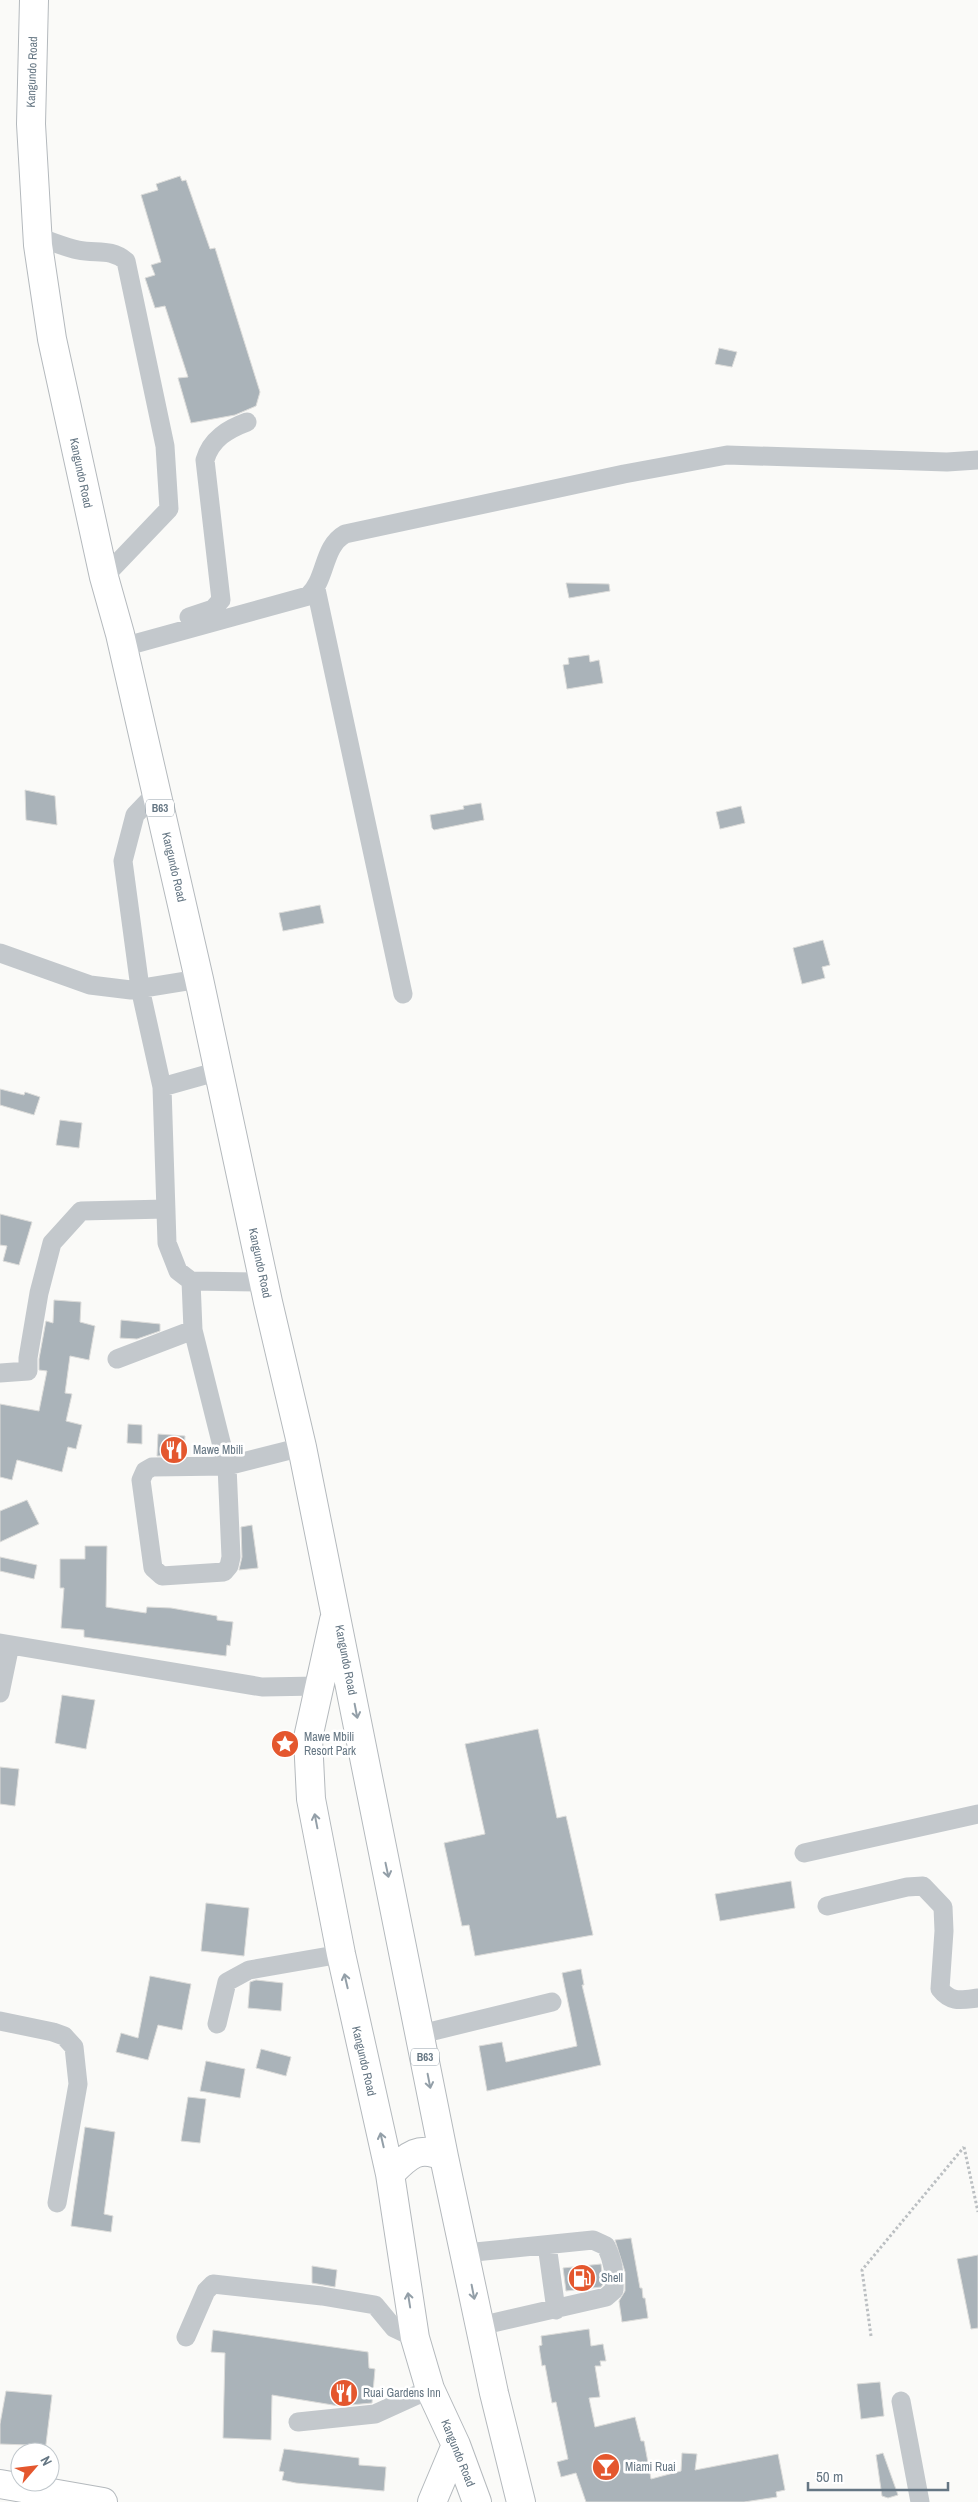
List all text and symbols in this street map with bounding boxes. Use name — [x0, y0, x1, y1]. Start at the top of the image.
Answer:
street label: Kangundo Road — [23, 36, 41, 108]
street label: Kangundo Road — [66, 437, 96, 509]
road number: B63 — [146, 800, 174, 816]
street label: Kangundo Road — [158, 831, 190, 903]
street label: Kangundo Road — [245, 1227, 275, 1299]
restaurant icon: Mawe Mbili — [159, 1435, 189, 1465]
place label: Mawe Mbili — [193, 1442, 243, 1458]
street label: Kangundo Road — [331, 1624, 361, 1696]
one-way arrow — [351, 1702, 361, 1718]
place icon: Mawe Mbili Resort Park — [270, 1729, 300, 1759]
place label: Mawe Mbili Resort Park — [304, 1729, 356, 1759]
one-way arrow — [310, 1814, 320, 1830]
one-way arrow — [383, 1862, 392, 1878]
one-way arrow — [341, 1973, 351, 1989]
street label: Kangundo Road — [348, 2025, 380, 2097]
road number: B63 — [411, 2048, 439, 2066]
one-way arrow — [425, 2073, 435, 2089]
one-way arrow — [377, 2132, 386, 2148]
fuel station icon: Shell — [567, 2263, 597, 2293]
place label: Shell — [601, 2270, 623, 2286]
one-way arrow — [469, 2283, 478, 2299]
one-way arrow — [404, 2292, 414, 2308]
restaurant icon: Ruai Gardens Inn — [329, 2378, 359, 2408]
place label: Ruai Gardens Inn — [363, 2385, 441, 2401]
street label: Kangundo Road — [437, 2417, 479, 2489]
north arrow — [10, 2442, 60, 2492]
bar icon: Miami Ruai — [591, 2452, 621, 2482]
text: N — [37, 2453, 56, 2469]
place label: Miami Ruai — [625, 2459, 676, 2475]
scale bar — [808, 2460, 948, 2492]
text: 50 m — [816, 2466, 843, 2487]

